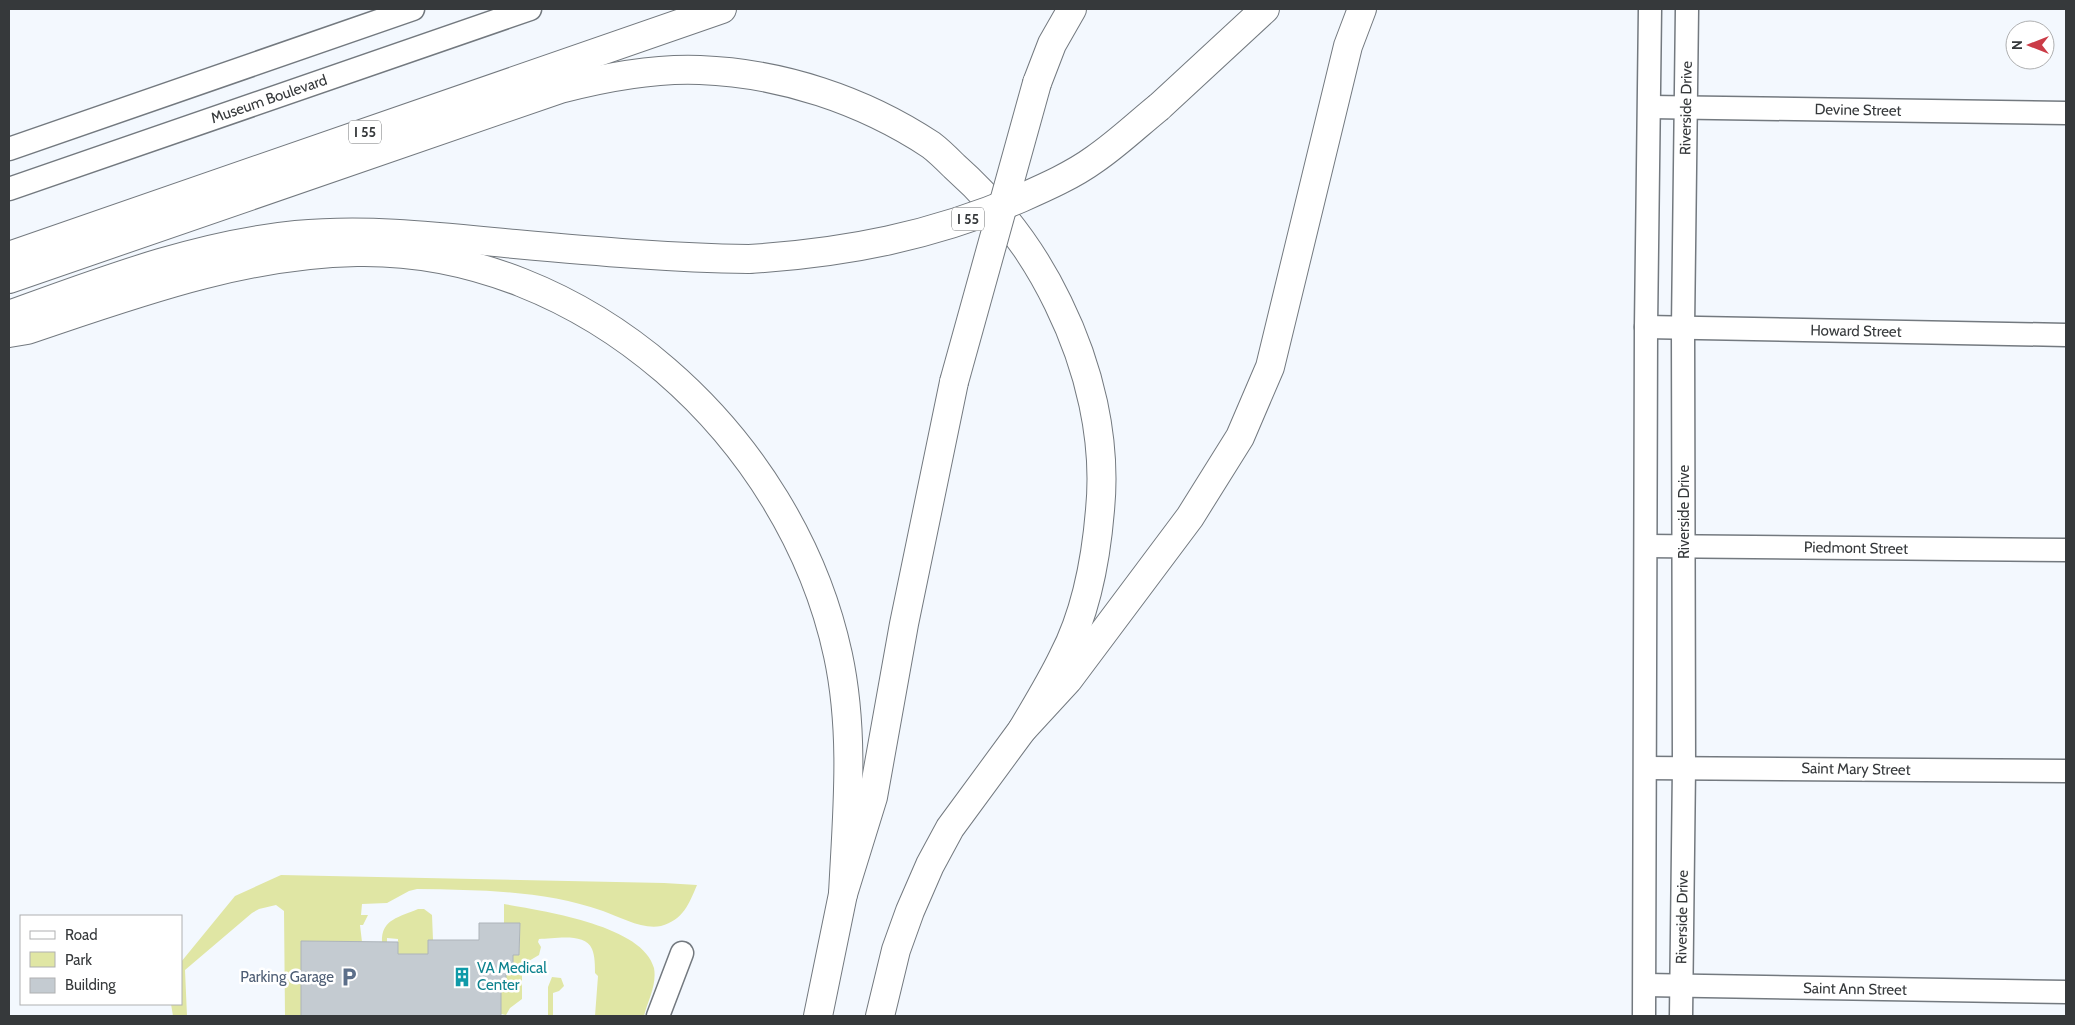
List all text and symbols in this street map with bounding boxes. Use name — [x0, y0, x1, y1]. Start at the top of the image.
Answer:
north arrow — [2005, 20, 2055, 70]
text: N — [2008, 40, 2026, 50]
street label: Riverside Drive — [1676, 60, 1696, 155]
street label: Museum Boulevard — [209, 71, 329, 127]
street label: Devine Street — [1814, 100, 1902, 120]
road number: I 55 — [349, 120, 381, 144]
road number: I 55 — [952, 208, 984, 230]
street label: Howard Street — [1810, 321, 1902, 341]
street label: Riverside Drive — [1675, 465, 1693, 559]
street label: Piedmont Street — [1804, 538, 1908, 558]
street label: Saint Mary Street — [1801, 759, 1911, 779]
street label: Riverside Drive — [1672, 869, 1692, 964]
legend — [20, 915, 182, 1005]
text: Road — [65, 926, 98, 944]
text: Park — [65, 951, 92, 969]
place label: VA Medical Center — [477, 959, 547, 994]
parking icon: Parking Garage — [338, 966, 360, 988]
building icon: VA Medical Center — [451, 966, 473, 988]
place label: Parking Garage — [240, 968, 334, 986]
text: Building — [65, 976, 116, 994]
street label: Saint Ann Street — [1803, 979, 1907, 999]

